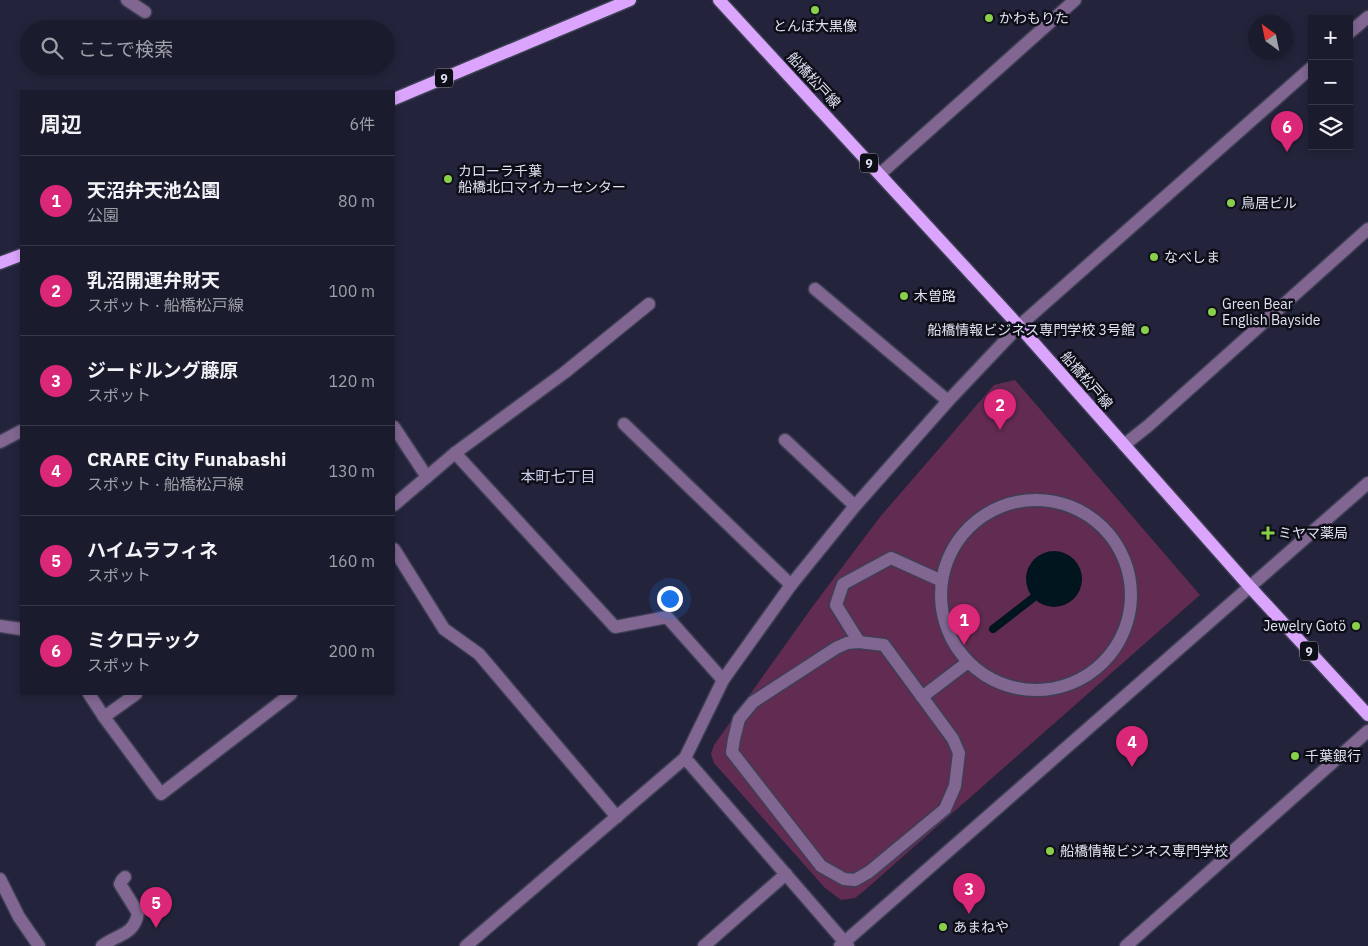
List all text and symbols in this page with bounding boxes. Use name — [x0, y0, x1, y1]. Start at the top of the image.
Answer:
marker: とんぼ大黒像 — [809, 4, 821, 16]
place label: かわもりた — [999, 9, 1069, 27]
marker: かわもりた — [983, 12, 995, 24]
north arrow — [1248, 15, 1293, 60]
map controls — [1308, 15, 1353, 150]
button: + — [1308, 15, 1353, 60]
place label: とんぼ大黒像 — [773, 17, 857, 35]
search box — [20, 20, 395, 75]
icon: search — [38, 34, 66, 62]
text: ここで検索 — [78, 37, 173, 61]
street label: 船橋松戸線 — [784, 48, 844, 112]
button: − — [1308, 60, 1353, 105]
road number: 9 — [435, 68, 453, 88]
button: layers — [1308, 105, 1353, 150]
text: 周辺 — [40, 110, 82, 138]
pin: 6 — [1271, 111, 1303, 152]
text: 6件 — [349, 114, 375, 134]
road number: 9 — [860, 154, 878, 172]
place label: カローラ千葉 船橋北口マイカーセンター — [458, 162, 626, 196]
marker: カローラ千葉 船橋北口マイカーセンター — [442, 173, 454, 185]
text: 天沼弁天池公園 — [87, 178, 220, 202]
text: 1 — [51, 191, 61, 211]
text: 80 m — [338, 191, 375, 211]
place label: 鳥居ビル — [1241, 194, 1297, 212]
marker: 鳥居ビル — [1225, 197, 1237, 209]
text: 公園 — [87, 205, 119, 225]
place label: なべしま — [1164, 248, 1220, 266]
marker: なべしま — [1148, 251, 1160, 263]
text: 乳沼開運弁財天 — [87, 268, 220, 292]
text: 2 — [51, 281, 61, 301]
text: 100 m — [328, 281, 375, 301]
place label: 木曽路 — [914, 287, 956, 305]
marker: 木曽路 — [898, 290, 910, 302]
text: スポット · 船橋松戸線 — [87, 295, 244, 315]
place label: Green Bear English Bayside — [1222, 295, 1321, 329]
marker: Green Bear English Bayside — [1206, 306, 1218, 318]
place label: 船橋情報ビジネス専門学校 3号館 — [927, 321, 1135, 339]
marker: 船橋情報ビジネス専門学校 3号館 — [1139, 324, 1151, 336]
street label: 船橋松戸線 — [1057, 348, 1117, 412]
text: ジードルング藤原 — [87, 358, 239, 382]
text: 3 — [51, 371, 61, 391]
text: 120 m — [328, 371, 375, 391]
text: スポット — [87, 385, 151, 405]
pin: 2 — [984, 389, 1016, 430]
text: CRARE City Funabashi — [87, 447, 287, 471]
text: 4 — [51, 461, 61, 481]
text: 130 m — [328, 461, 375, 481]
district label: 本町七丁目 — [520, 467, 596, 486]
text: スポット · 船橋松戸線 — [87, 474, 244, 494]
place label: ミヤマ薬局 — [1278, 524, 1348, 542]
marker: ミヤマ薬局 — [1262, 527, 1274, 539]
text: ハイムラフィネ — [87, 538, 218, 562]
text: 5 — [51, 551, 61, 571]
text: 160 m — [328, 551, 375, 571]
text: スポット — [87, 565, 151, 585]
your location — [657, 586, 683, 612]
pin: 1 — [948, 604, 980, 645]
place label: Jewelry Gotö — [1263, 617, 1346, 635]
marker: Jewelry Gotö — [1350, 620, 1362, 632]
text: ミクロテック — [87, 628, 201, 652]
text: 6 — [51, 641, 61, 661]
text: 200 m — [328, 641, 375, 661]
road number: 9 — [1300, 641, 1318, 660]
text: スポット — [87, 655, 151, 675]
pin: 4 — [1116, 726, 1148, 767]
place label: 千葉銀行 — [1305, 747, 1361, 765]
marker: 千葉銀行 — [1289, 750, 1301, 762]
place label: 船橋情報ビジネス専門学校 — [1060, 842, 1228, 860]
marker: 船橋情報ビジネス専門学校 — [1044, 845, 1056, 857]
pin: 3 — [953, 873, 985, 914]
pin: 5 — [140, 887, 172, 928]
place label: あまねや — [953, 918, 1009, 936]
marker: あまねや — [937, 921, 949, 933]

